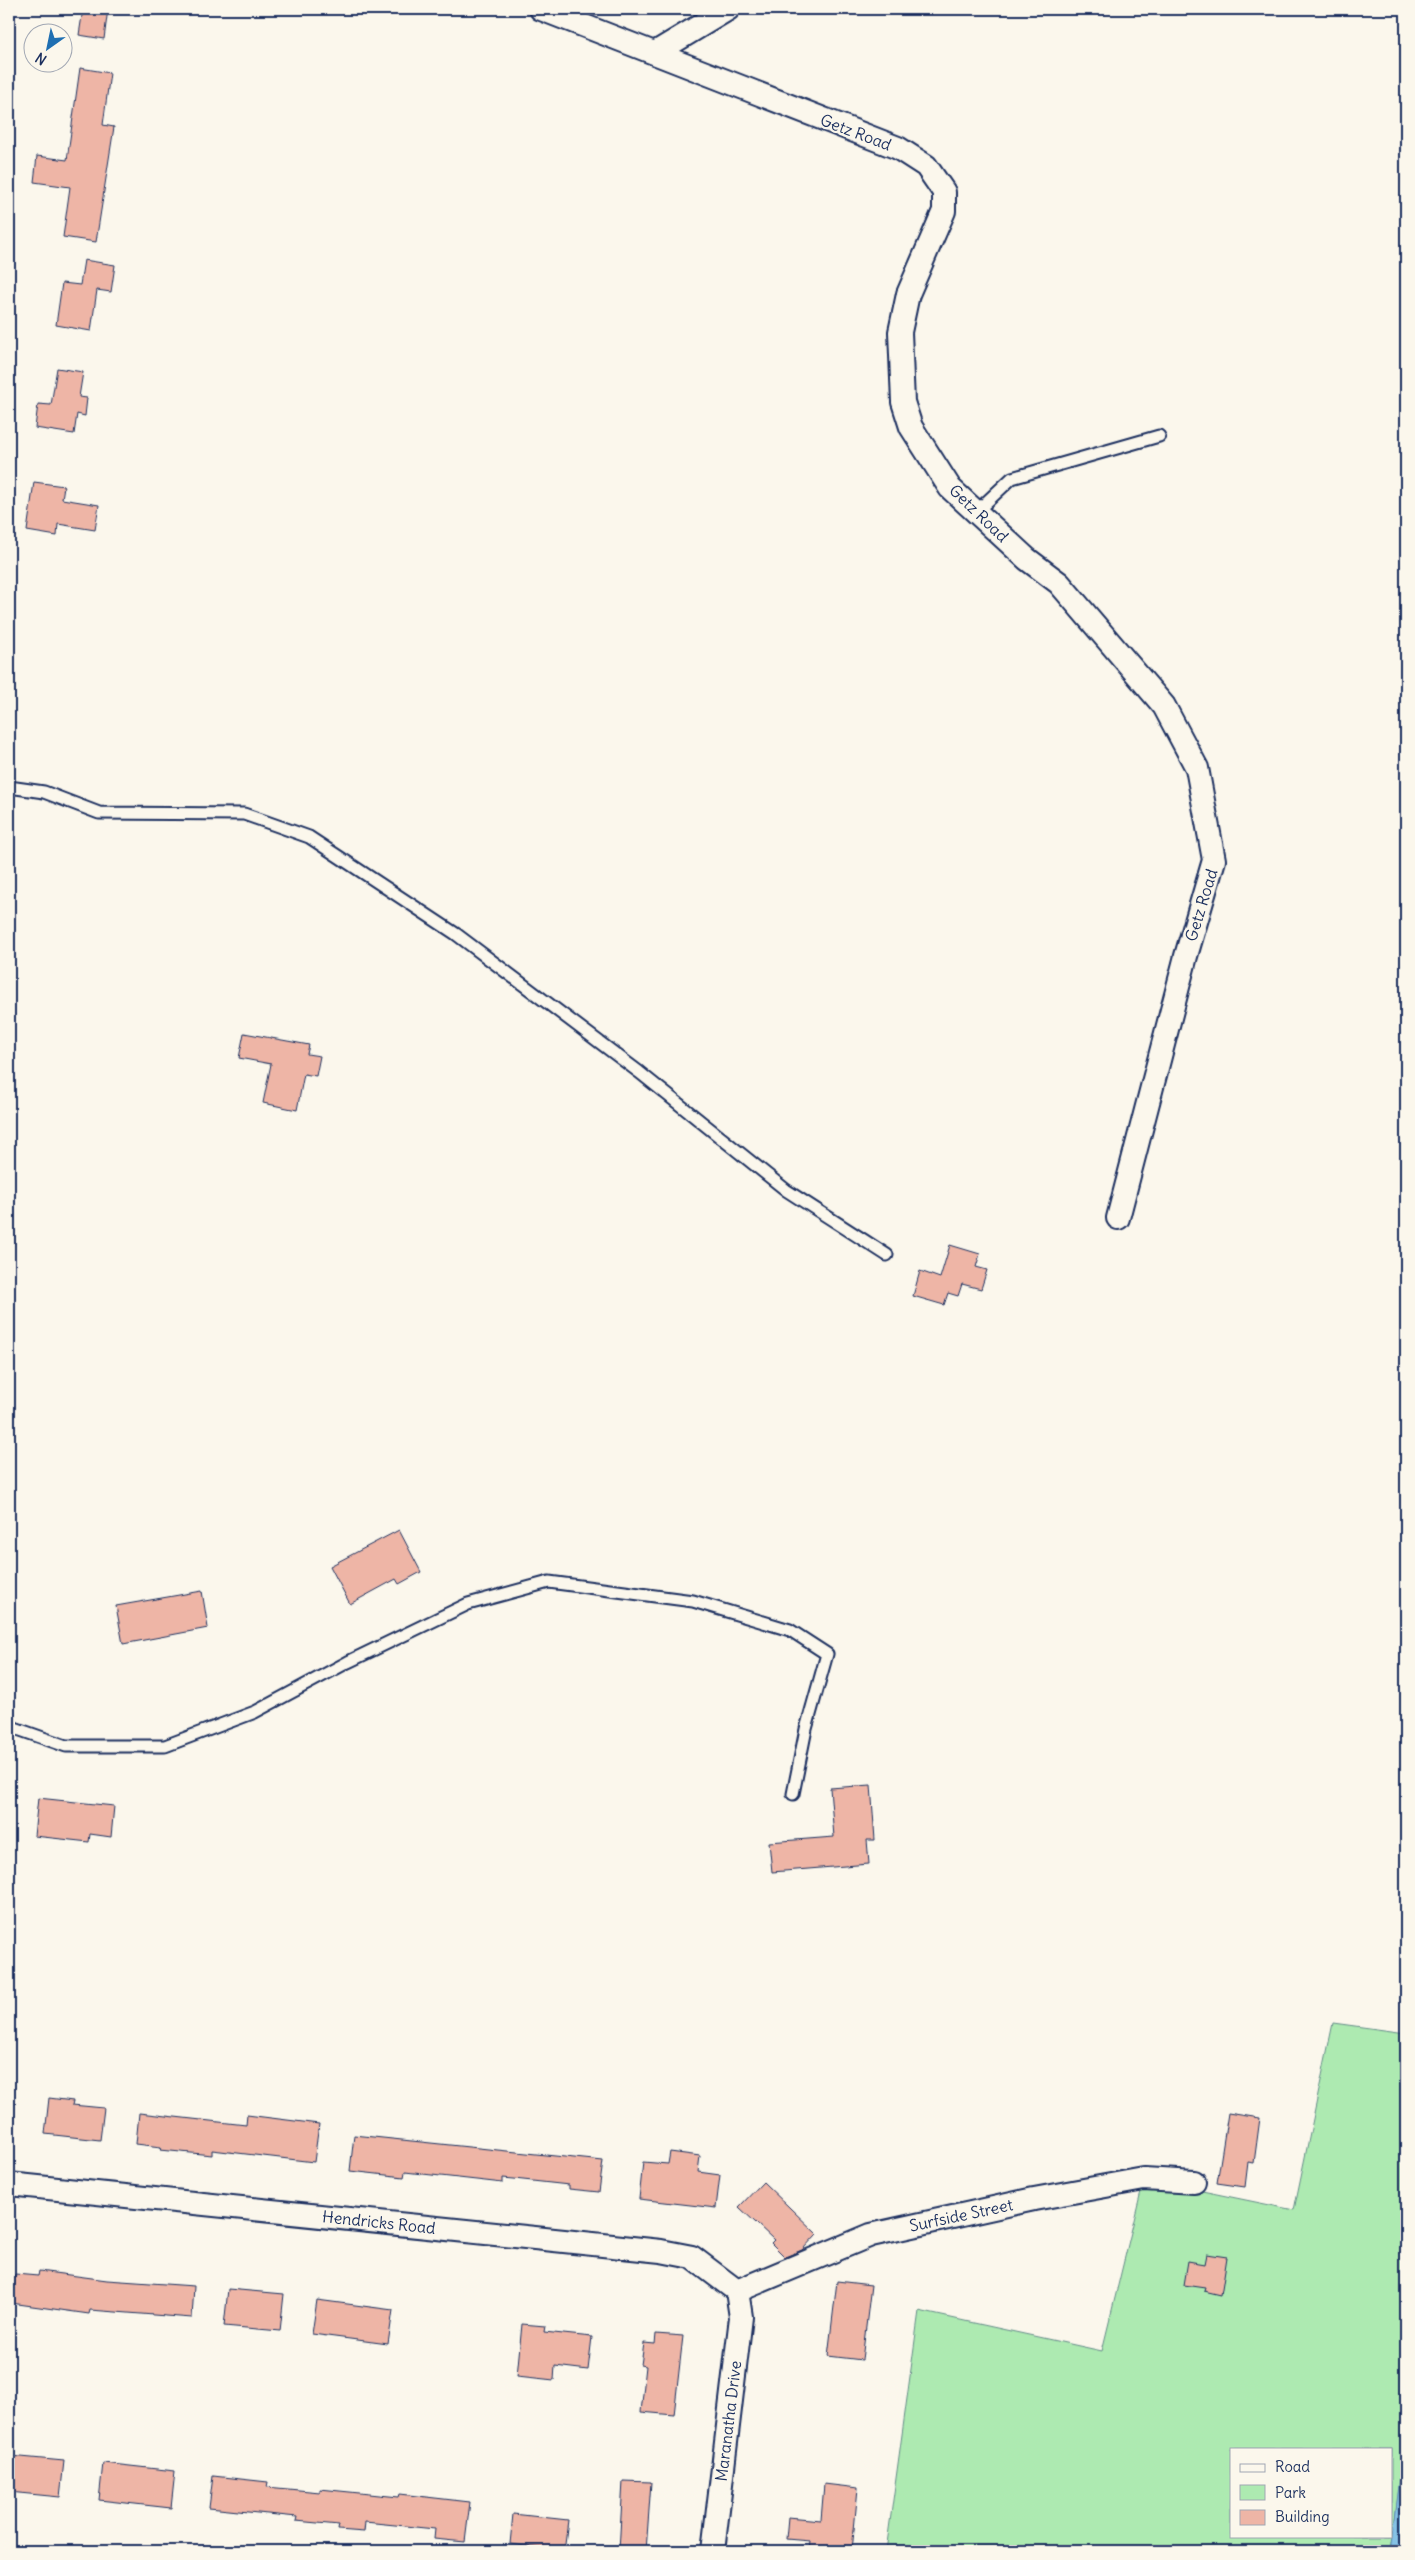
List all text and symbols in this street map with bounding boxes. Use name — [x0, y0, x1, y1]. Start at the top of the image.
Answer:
north arrow — [22, 22, 72, 72]
text: N — [32, 49, 50, 69]
street label: Getz Road — [818, 109, 894, 155]
street label: Getz Road — [945, 480, 1013, 546]
street label: Getz Road — [1181, 866, 1221, 944]
street label: Surfside Street — [907, 2194, 1015, 2236]
street label: Hendricks Road — [321, 2206, 437, 2238]
street label: Maranatha Drive — [711, 2360, 745, 2482]
legend — [1230, 2448, 1392, 2538]
text: Road — [1275, 2457, 1310, 2476]
text: Park — [1275, 2483, 1306, 2502]
text: Building — [1275, 2507, 1330, 2526]

